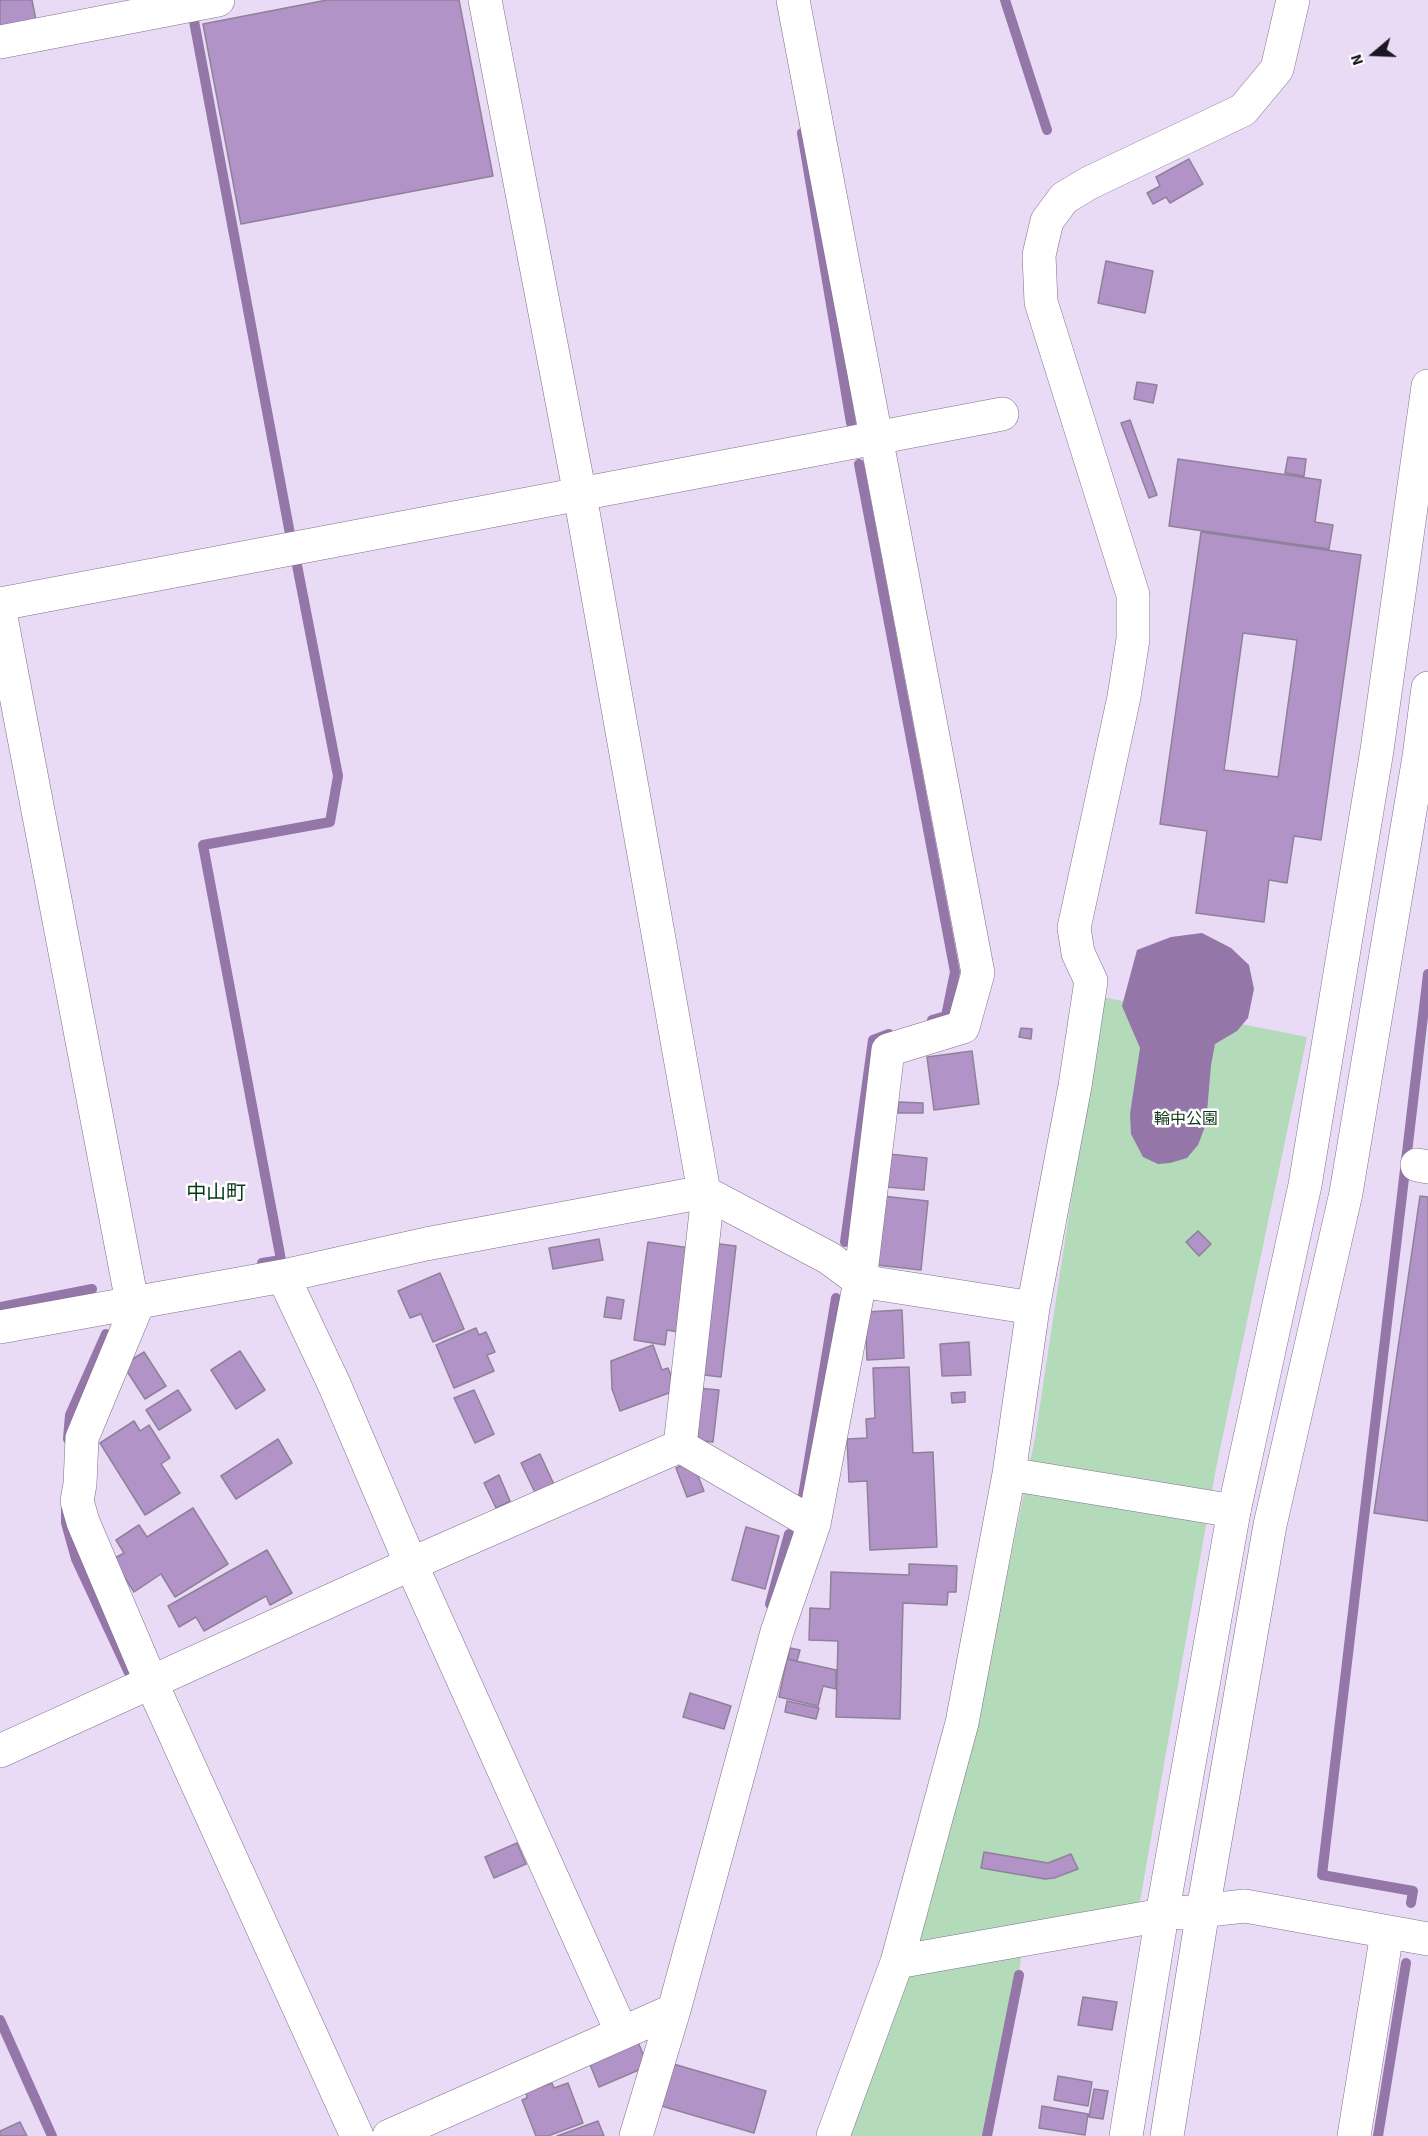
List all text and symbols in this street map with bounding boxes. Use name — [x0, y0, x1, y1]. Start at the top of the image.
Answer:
north arrow — [1344, 24, 1404, 84]
text: N — [1345, 51, 1369, 68]
park label: 輪中公園 — [1154, 1110, 1218, 1130]
district label: 中山町 — [186, 1183, 246, 1207]

